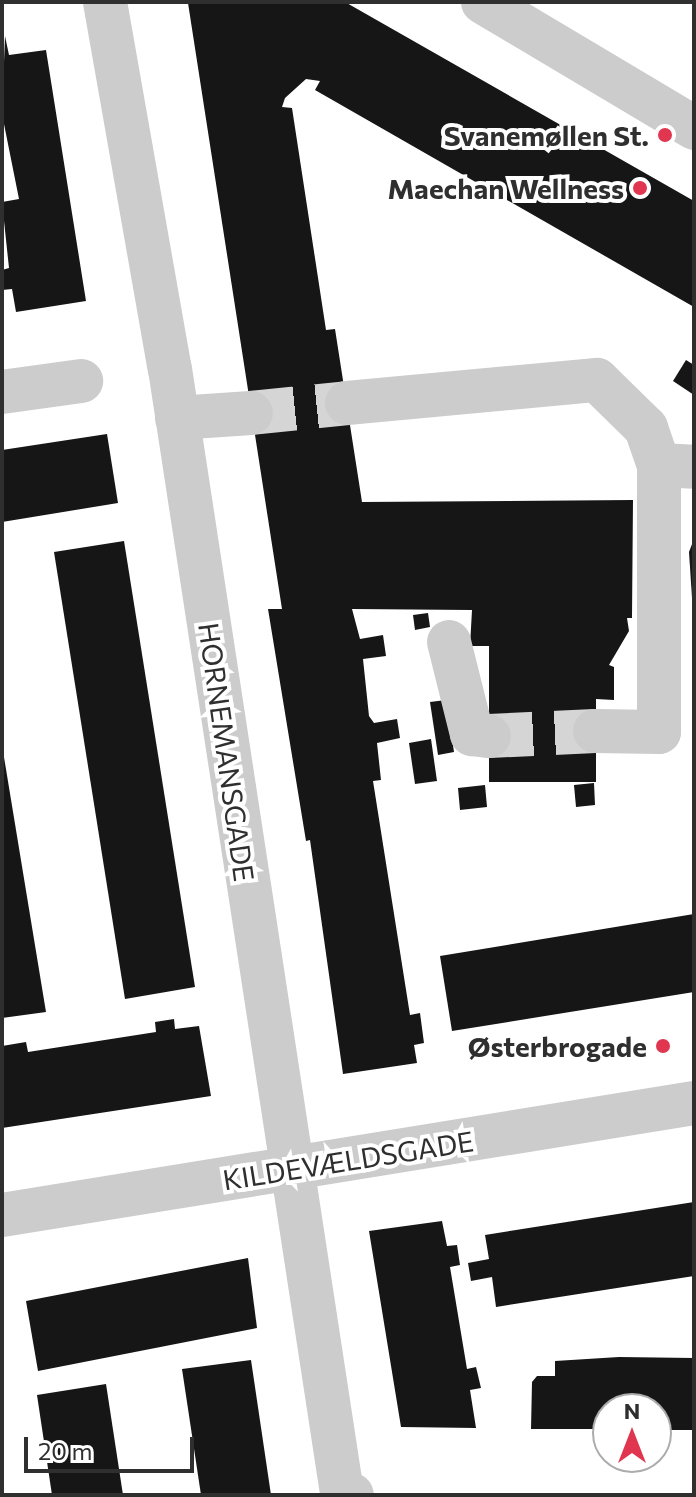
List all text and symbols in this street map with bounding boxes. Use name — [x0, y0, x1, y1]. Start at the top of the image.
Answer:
place label: Svanemøllen St. — [444, 118, 649, 152]
marker: Svanemøllen St. — [656, 126, 674, 144]
place label: Maechan Wellness — [387, 171, 624, 205]
marker: Maechan Wellness — [631, 179, 649, 197]
street label: HORNEMANSGADE — [192, 620, 262, 884]
place label: Østerbrogade — [468, 1029, 647, 1063]
marker: Østerbrogade — [654, 1037, 672, 1055]
street label: KILDEVÆLDSGADE — [220, 1124, 476, 1196]
north arrow — [592, 1393, 672, 1473]
text: N — [624, 1397, 640, 1424]
scale bar — [28, 1421, 198, 1471]
text: 20 m — [38, 1436, 92, 1465]

